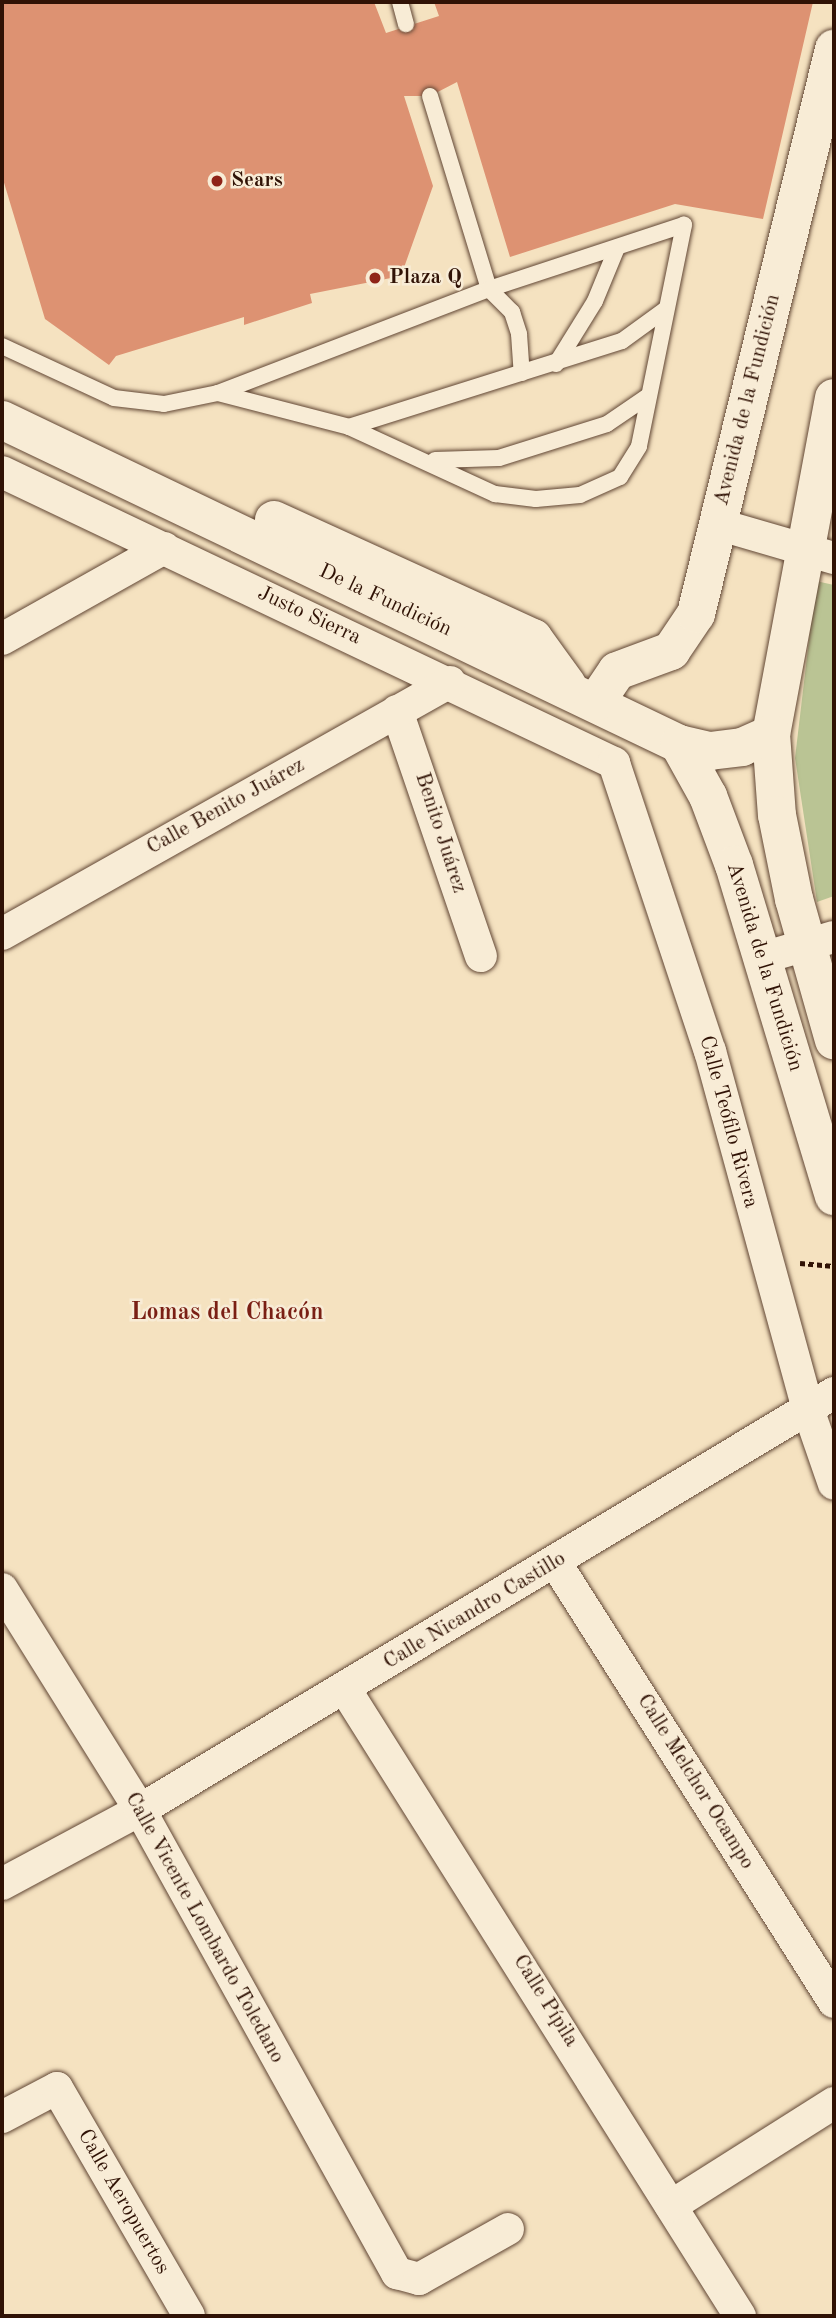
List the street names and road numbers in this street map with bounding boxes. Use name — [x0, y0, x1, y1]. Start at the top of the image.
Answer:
street label: Avenida de la Fundición — [710, 292, 786, 508]
street label: De la Fundición — [315, 559, 455, 643]
street label: Justo Sierra — [253, 581, 365, 651]
street label: Calle Benito Juárez — [143, 753, 309, 861]
street label: Benito Juárez — [409, 770, 471, 896]
street label: Avenida de la Fundición — [720, 860, 808, 1074]
street label: Calle Teófilo Rivera — [693, 1033, 763, 1211]
street label: Calle Nicandro Castillo — [379, 1547, 571, 1675]
street label: Calle Melchor Ocampo — [631, 1690, 759, 1874]
street label: Calle Vicente Lombardo Toledano — [119, 1788, 289, 2068]
street label: Calle Pípila — [507, 1950, 583, 2052]
street label: Calle Aeropuertos — [71, 2125, 175, 2279]

